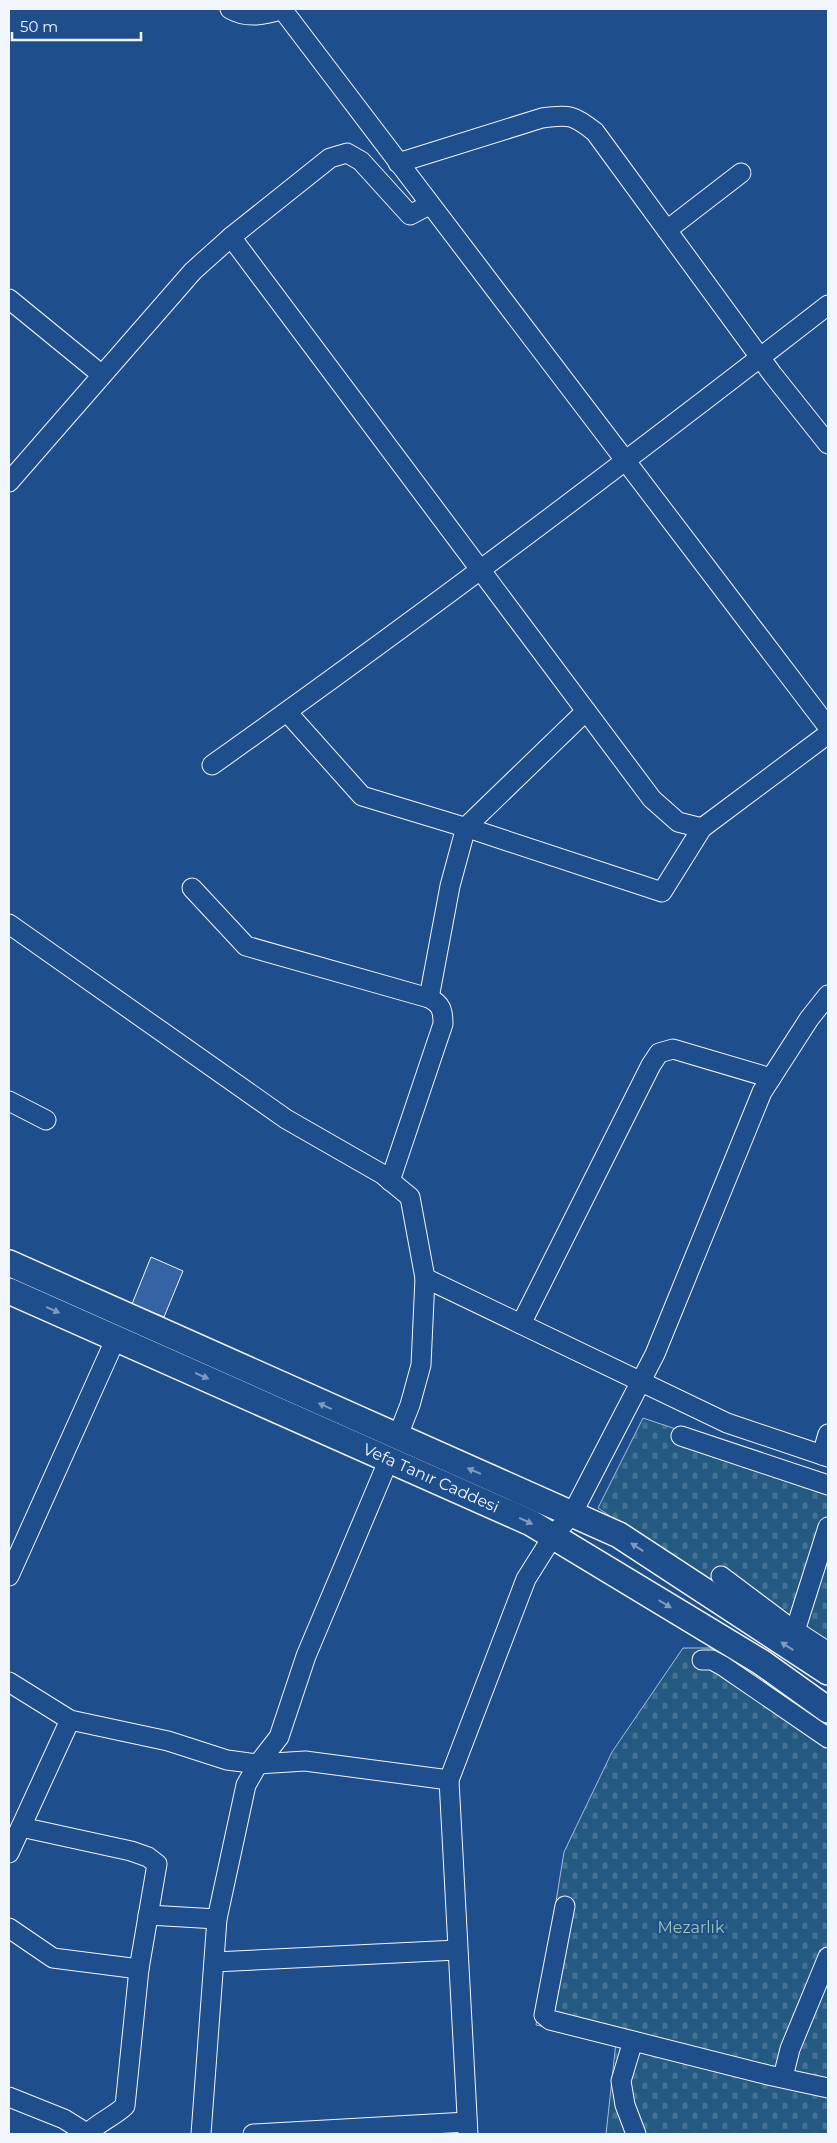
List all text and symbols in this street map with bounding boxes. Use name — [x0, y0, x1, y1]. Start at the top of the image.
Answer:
scale bar — [12, 10, 141, 42]
text: 50 m — [20, 17, 58, 36]
one-way arrow — [46, 1307, 60, 1315]
one-way arrow — [195, 1373, 209, 1381]
one-way arrow — [318, 1401, 332, 1409]
street label: Vefa Tanır Caddesi — [360, 1439, 502, 1517]
one-way arrow — [467, 1467, 481, 1475]
one-way arrow — [519, 1517, 533, 1525]
one-way arrow — [630, 1542, 644, 1552]
one-way arrow — [659, 1600, 672, 1609]
one-way arrow — [781, 1641, 794, 1650]
park label: Mezarlık — [658, 1918, 725, 1937]

